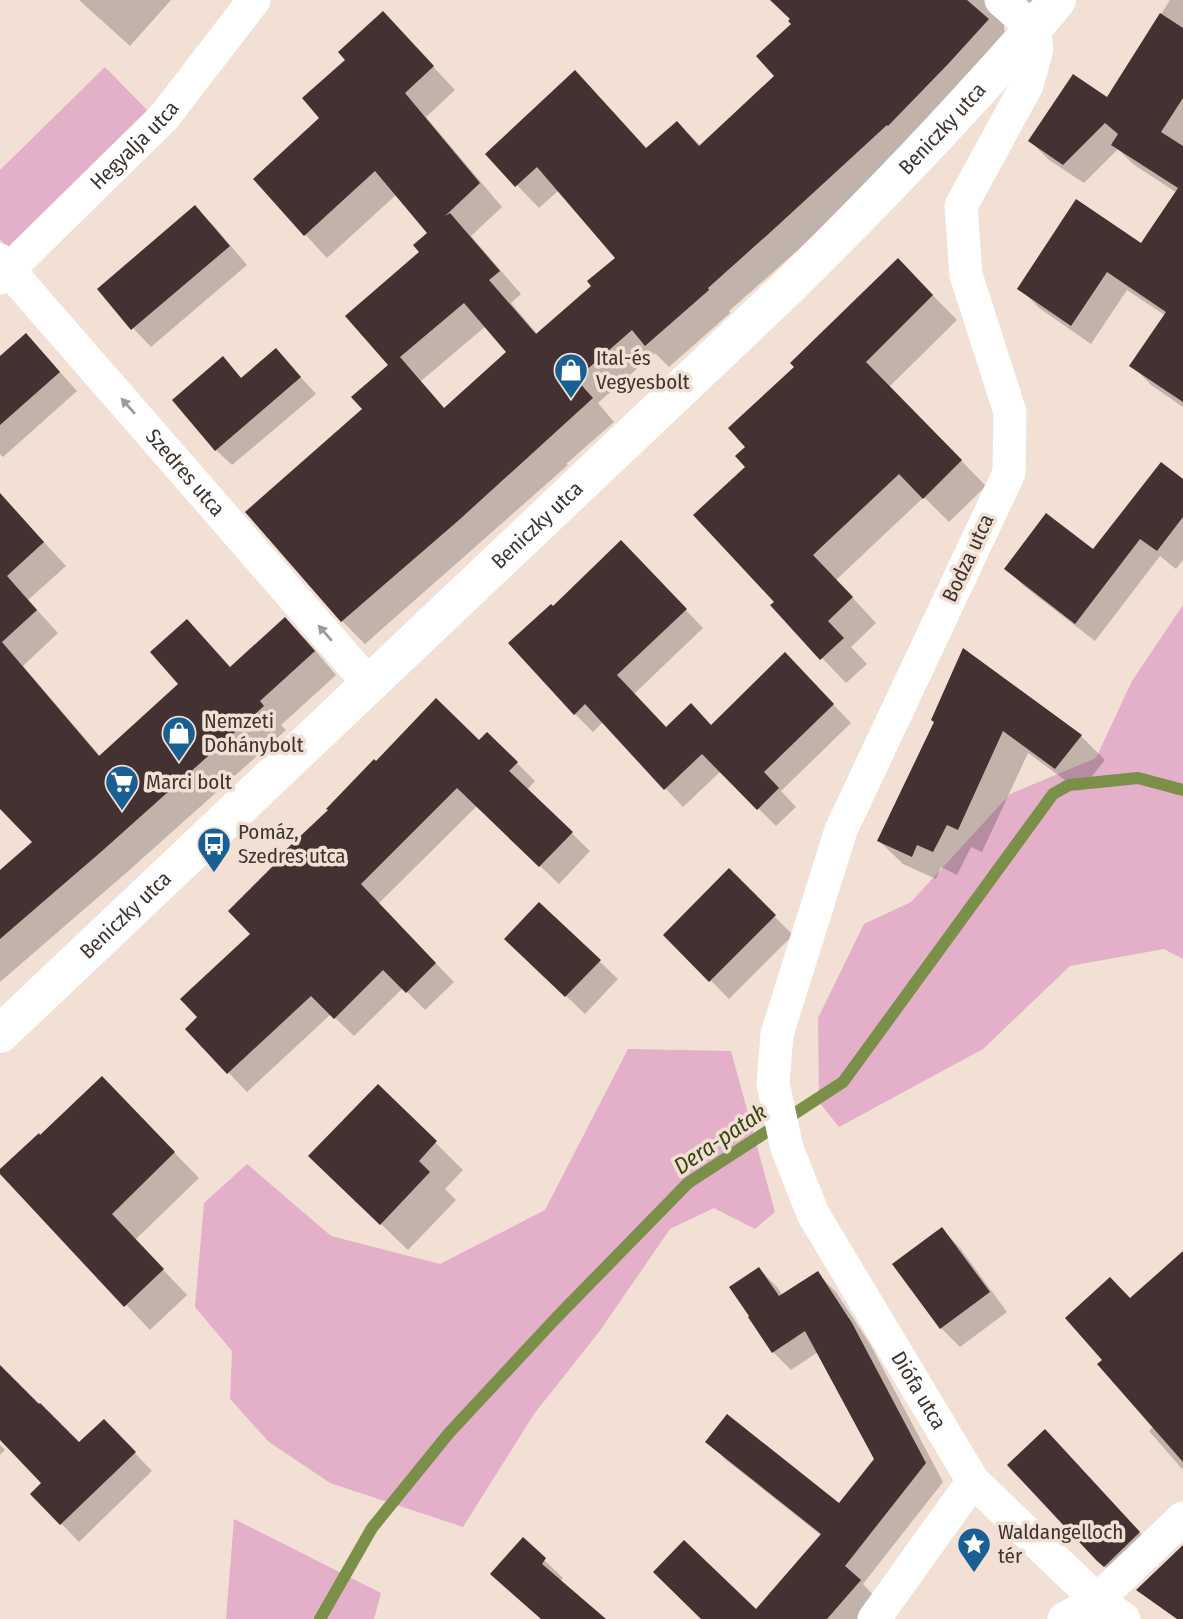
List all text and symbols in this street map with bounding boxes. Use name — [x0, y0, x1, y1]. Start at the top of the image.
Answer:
street label: Beniczky utca — [893, 77, 991, 180]
street label: Hegyalja utca — [85, 96, 184, 195]
place label: Ital-és Vegyesbolt — [596, 345, 690, 395]
shop icon: Ital-és Vegyesbolt — [552, 351, 590, 400]
one-way arrow — [120, 398, 136, 415]
street label: Szedres utca — [140, 424, 230, 522]
street label: Beniczky utca — [486, 476, 588, 574]
street label: Bodza utca — [936, 510, 1000, 606]
one-way arrow — [318, 625, 333, 642]
place label: Nemzeti Dohánybolt — [204, 708, 304, 758]
shop icon: Nemzeti Dohánybolt — [160, 714, 198, 763]
supermarket icon: Marci bolt — [103, 763, 141, 812]
place label: Marci bolt — [146, 769, 232, 795]
place label: Pomáz, Szedres utca — [238, 819, 346, 869]
bus stop icon: Pomáz, Szedres utca — [195, 825, 233, 874]
street label: Beniczky utca — [74, 866, 177, 964]
water label: Dera-patak — [668, 1098, 772, 1180]
street label: Diófa utca — [885, 1347, 952, 1434]
place label: Waldangelloch tér — [998, 1519, 1123, 1569]
place icon: Waldangelloch tér — [955, 1525, 993, 1574]

